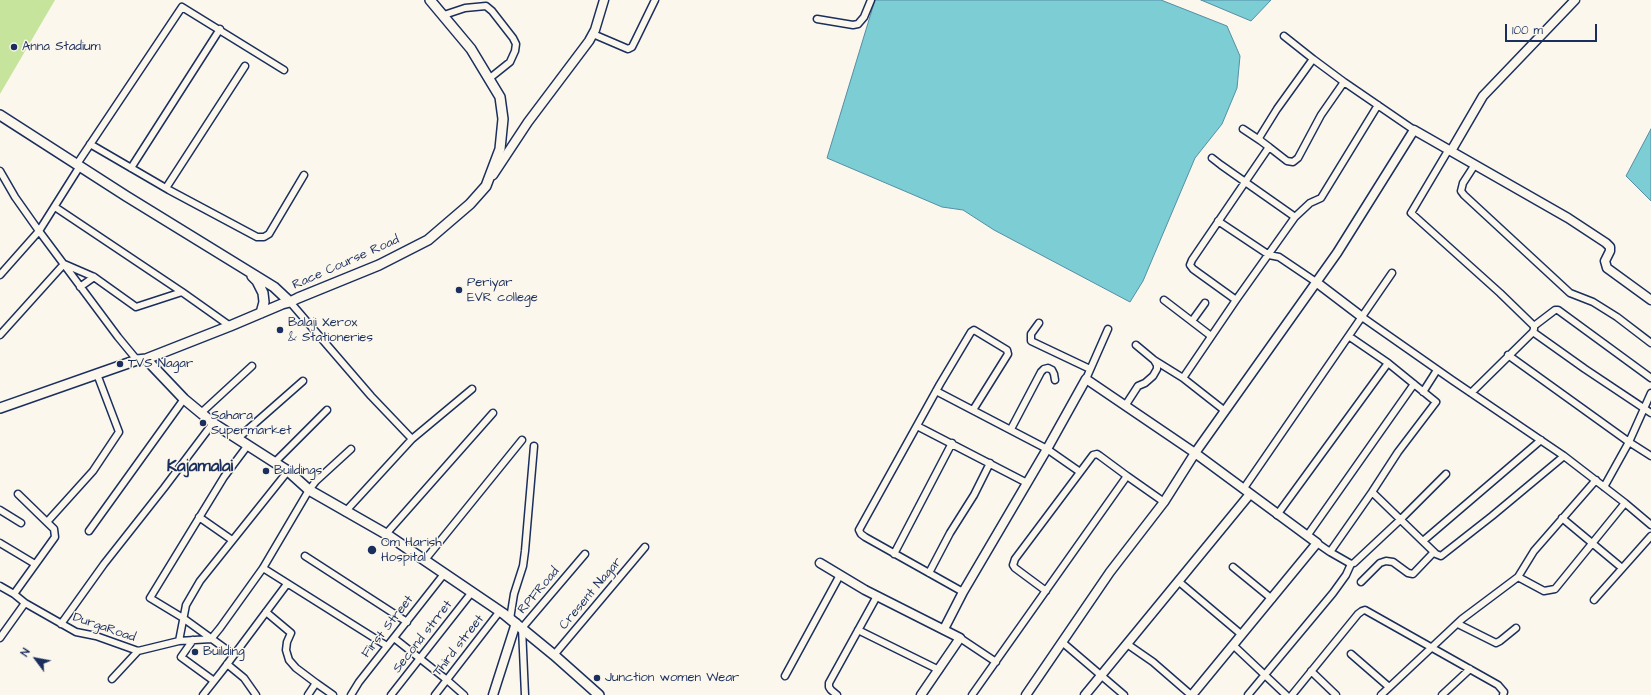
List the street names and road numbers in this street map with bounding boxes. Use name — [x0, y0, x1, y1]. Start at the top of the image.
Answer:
street label: Race Course Road — [290, 232, 402, 294]
street label: Cresent Nagar — [556, 555, 626, 633]
street label: RPFRoad — [515, 564, 563, 618]
street label: First Street — [359, 593, 417, 661]
street label: Second strret — [390, 598, 456, 676]
street label: DurgaRoad — [71, 610, 137, 646]
street label: Third street — [430, 612, 488, 680]

